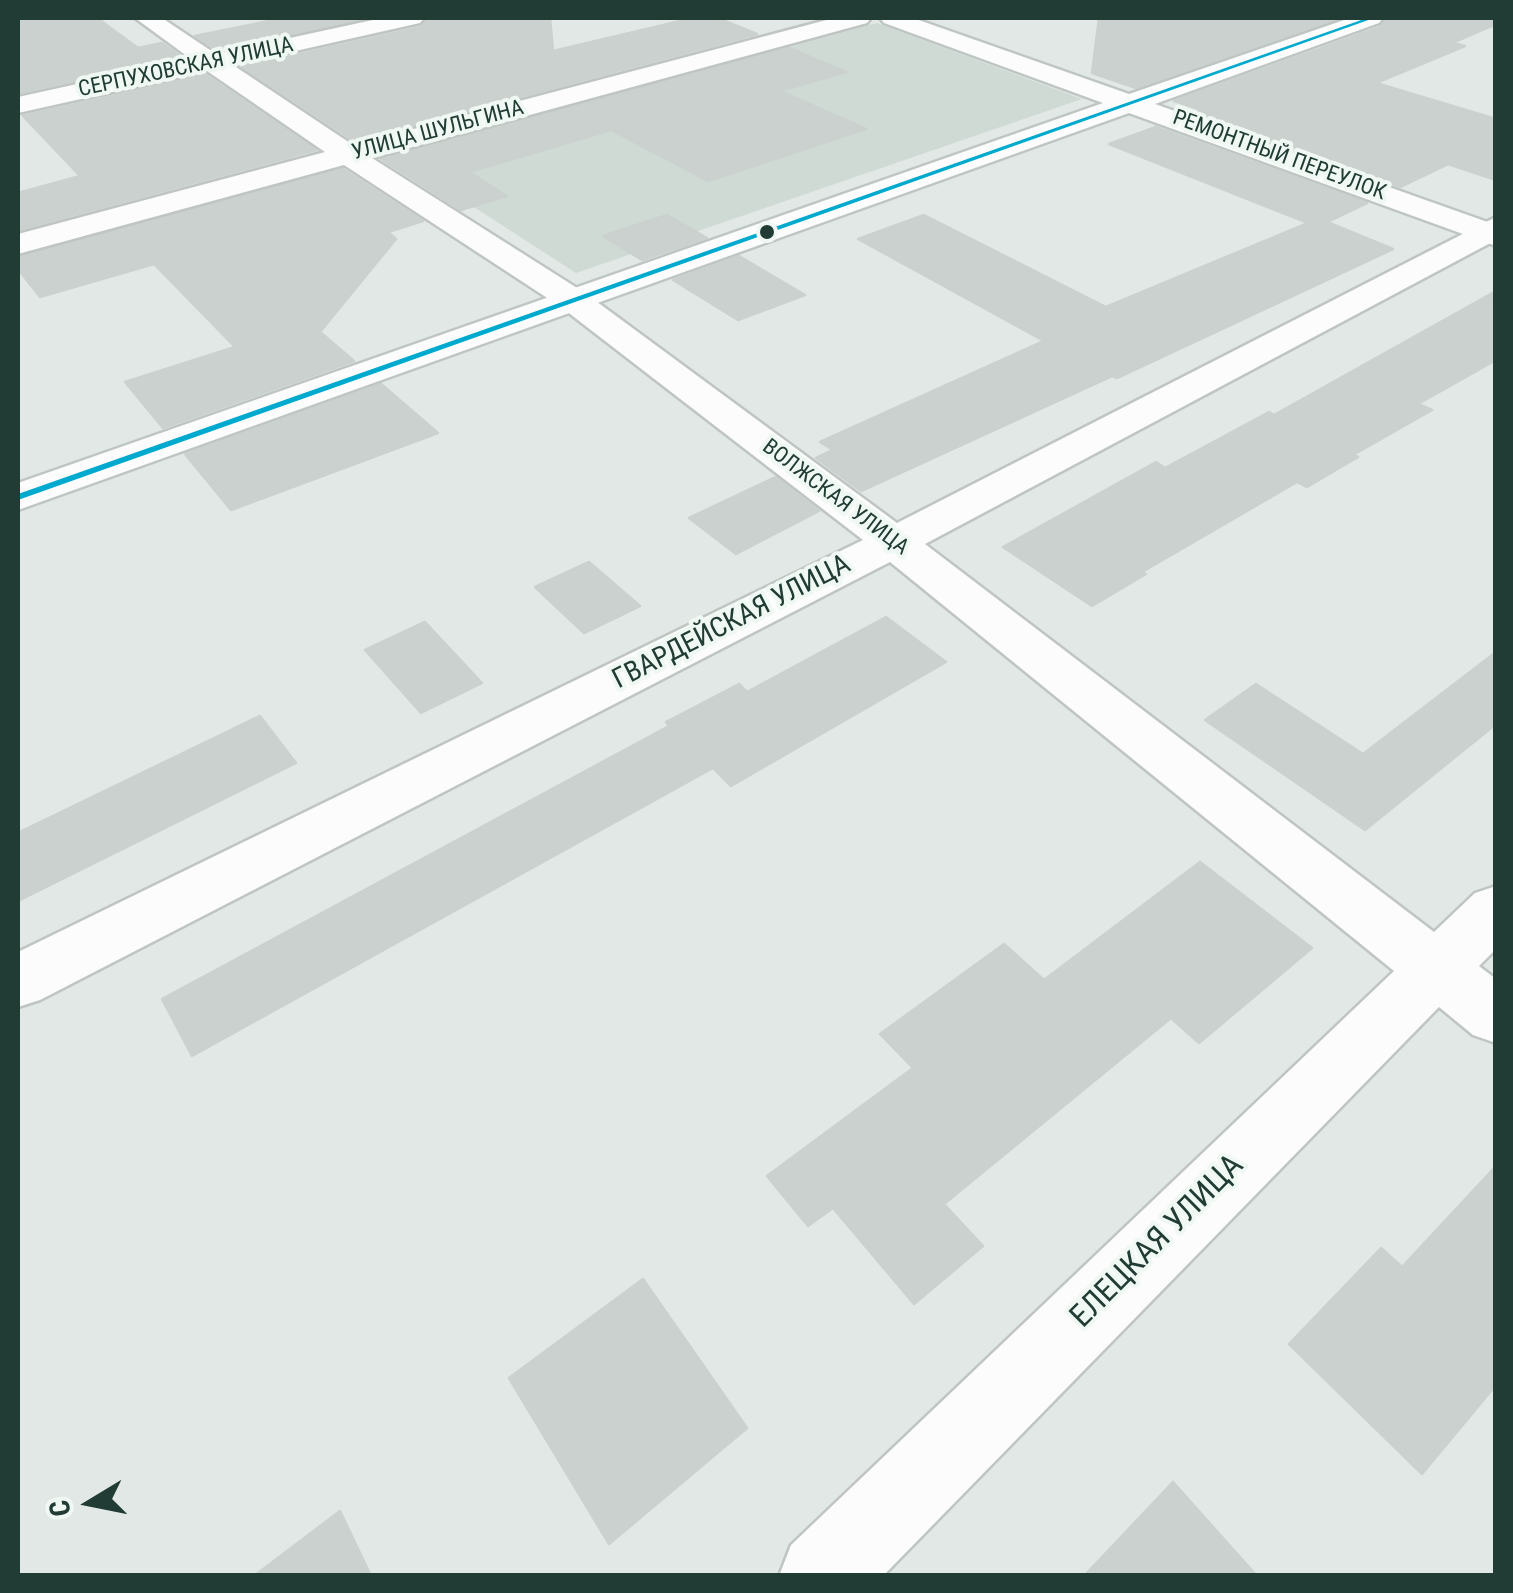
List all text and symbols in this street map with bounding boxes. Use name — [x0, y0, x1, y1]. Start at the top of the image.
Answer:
street label: СЕРПУХОВСКАЯ УЛИЦА — [76, 32, 296, 104]
street label: УЛИЦА ШУЛЬГИНА — [349, 95, 527, 167]
street label: РЕМОНТНЫЙ ПЕРЕУЛОК — [1169, 105, 1389, 207]
unlabelled marker — [757, 222, 777, 242]
street label: ВОЛЖСКАЯ УЛИЦА — [757, 434, 913, 562]
street label: ГВАРДЕЙСКАЯ УЛИЦА — [607, 548, 857, 698]
street label: ЕЛЕЦКАЯ УЛИЦА — [1063, 1147, 1253, 1337]
north arrow — [40, 1453, 140, 1553]
text: С — [42, 1498, 78, 1519]

